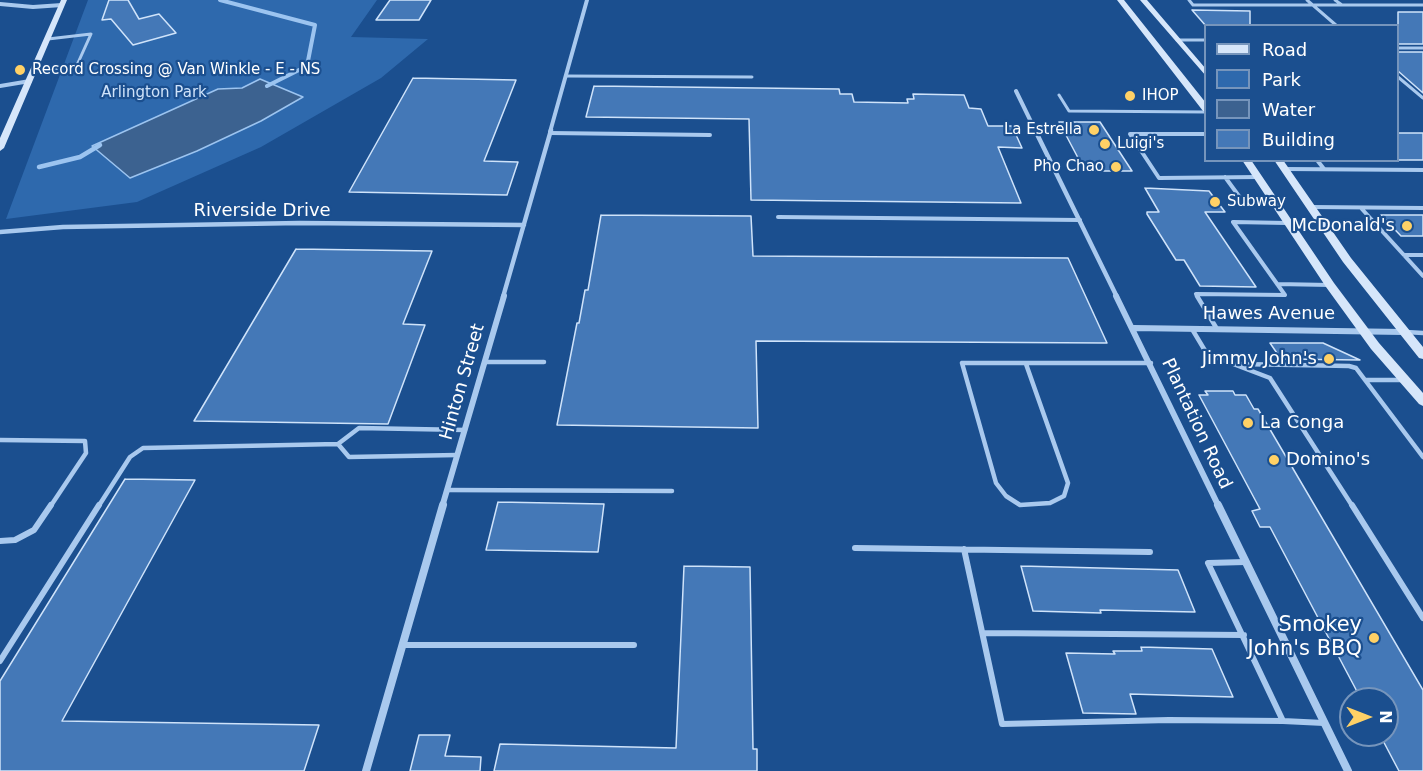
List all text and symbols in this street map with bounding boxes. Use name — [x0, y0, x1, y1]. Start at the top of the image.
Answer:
legend — [1204, 24, 1399, 162]
text: Road — [1262, 39, 1307, 60]
place label: Record Crossing @ Van Winkle - E - NS — [32, 61, 320, 79]
marker: Record Crossing @ Van Winkle - E - NS — [13, 63, 27, 77]
text: Park — [1262, 69, 1301, 90]
park label: Arlington Park — [101, 84, 207, 102]
place label: IHOP — [1142, 87, 1179, 105]
marker: IHOP — [1123, 89, 1137, 103]
text: Water — [1262, 99, 1315, 120]
place label: La Estrella — [1004, 121, 1082, 139]
marker: La Estrella — [1087, 123, 1101, 137]
text: Building — [1262, 129, 1335, 150]
place label: Luigi's — [1117, 135, 1164, 153]
marker: Luigi's — [1098, 137, 1112, 151]
place label: Pho Chao — [1033, 158, 1104, 176]
marker: Pho Chao — [1109, 160, 1123, 174]
place label: Subway — [1227, 193, 1286, 211]
marker: Subway — [1208, 195, 1222, 209]
street label: Riverside Drive — [193, 200, 331, 222]
place label: McDonald's — [1292, 215, 1395, 237]
marker: McDonald's — [1400, 219, 1414, 233]
street label: Hawes Avenue — [1203, 303, 1335, 325]
street label: Hinton Street — [436, 321, 490, 443]
place label: Jimmy John's — [1202, 348, 1317, 370]
marker: Jimmy John's — [1322, 352, 1336, 366]
street label: Plantation Road — [1156, 355, 1236, 493]
place label: La Conga — [1260, 412, 1344, 434]
marker: La Conga — [1241, 416, 1255, 430]
place label: Domino's — [1286, 449, 1370, 471]
marker: Domino's — [1267, 453, 1281, 467]
place label: Smokey John's BBQ — [1248, 613, 1362, 663]
marker: Smokey John's BBQ — [1367, 631, 1381, 645]
north arrow — [1339, 687, 1399, 747]
text: N — [1376, 710, 1395, 724]

